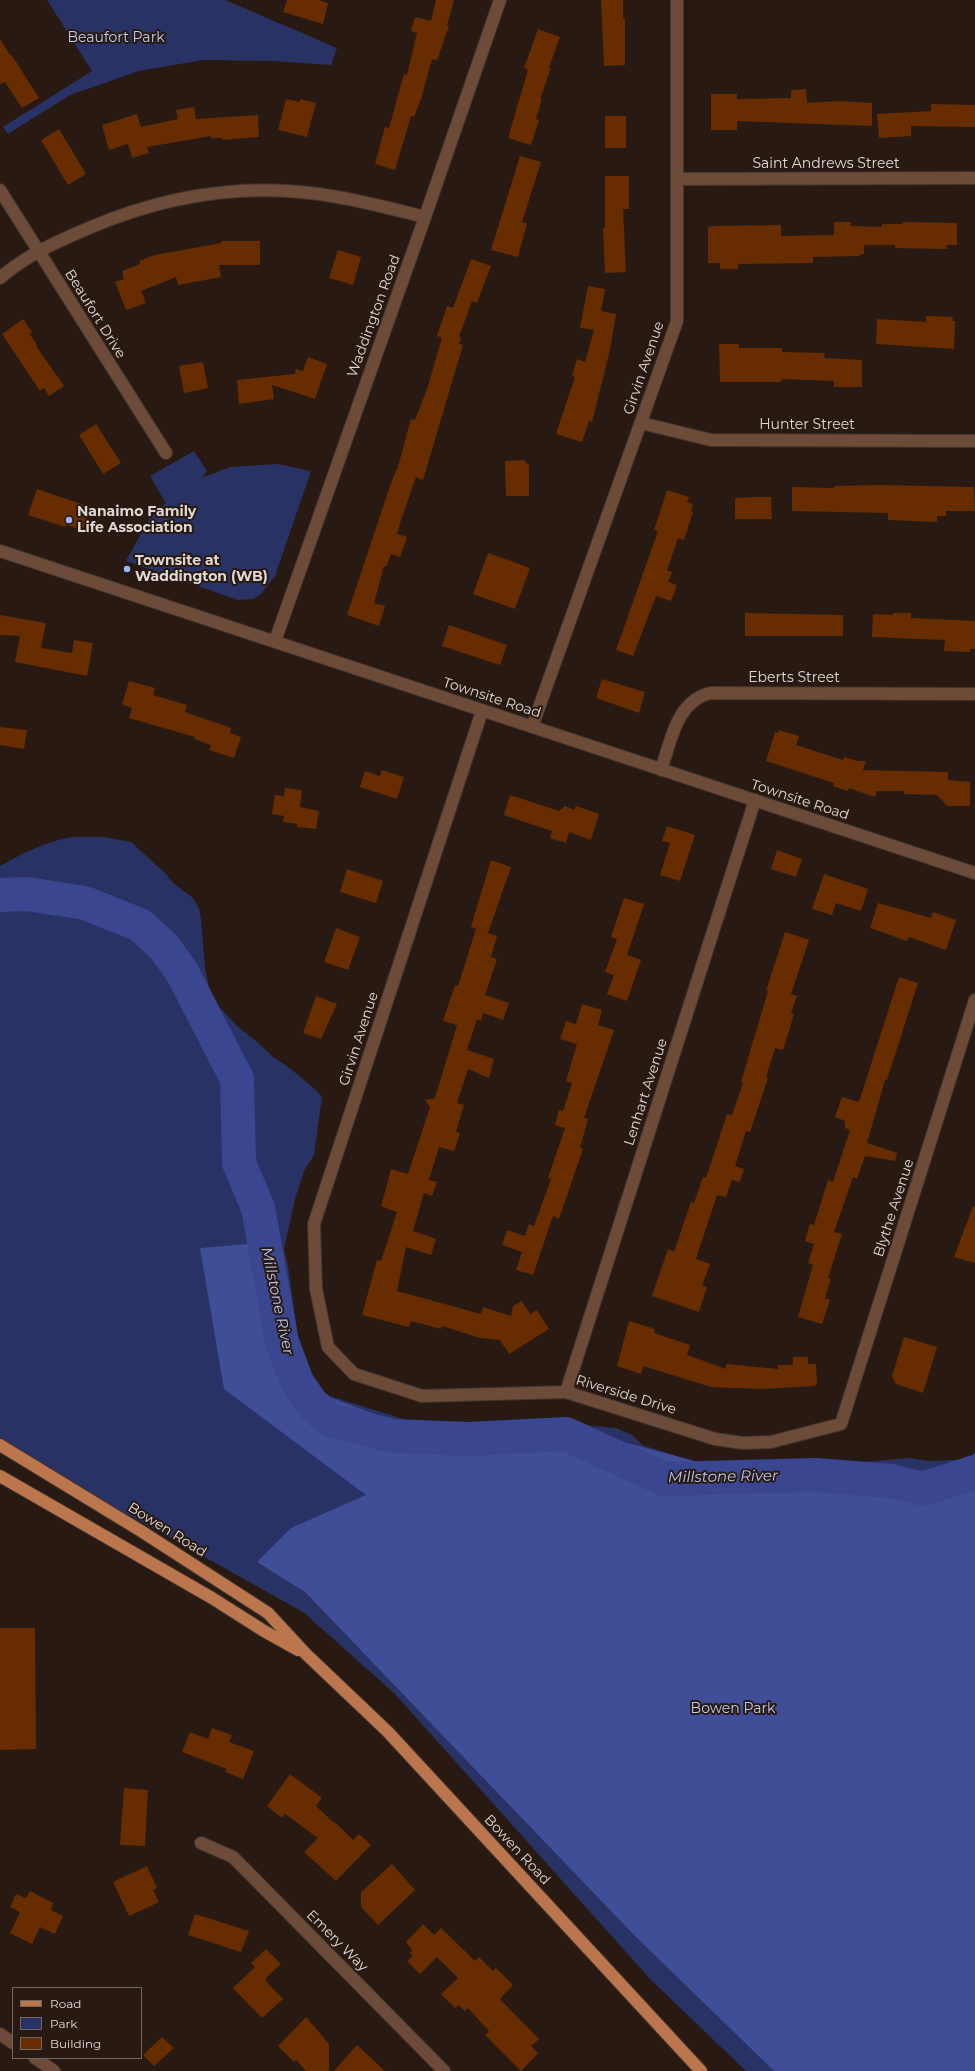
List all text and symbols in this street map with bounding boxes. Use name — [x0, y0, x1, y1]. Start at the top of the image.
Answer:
park label: Beaufort Park — [67, 30, 165, 46]
street label: Saint Andrews Street — [752, 156, 900, 172]
street label: Waddington Road — [344, 253, 404, 379]
street label: Beaufort Drive — [61, 266, 129, 362]
street label: Girvin Avenue — [620, 319, 668, 417]
street label: Hunter Street — [759, 417, 855, 433]
place label: Nanaimo Family Life Association — [77, 504, 196, 536]
marker: Nanaimo Family Life Association — [64, 515, 74, 525]
place label: Townsite at Waddington (WB) — [135, 553, 268, 586]
marker: Townsite at Waddington (WB) — [122, 564, 132, 574]
street label: Eberts Street — [748, 670, 840, 686]
street label: Townsite Road — [441, 674, 543, 722]
street label: Townsite Road — [749, 776, 851, 824]
street label: Girvin Avenue — [336, 990, 382, 1088]
street label: Lenhart Avenue — [621, 1036, 671, 1148]
street label: Blythe Avenue — [870, 1157, 918, 1259]
water label: Millstone River — [257, 1245, 297, 1357]
street label: Riverside Drive — [574, 1372, 678, 1418]
water label: Millstone River — [668, 1467, 778, 1487]
street label: Bowen Road — [125, 1499, 209, 1561]
park label: Bowen Park — [691, 1701, 775, 1717]
street label: Bowen Road — [480, 1812, 554, 1888]
street label: Emery Way — [303, 1907, 371, 1975]
legend — [12, 1987, 142, 2059]
text: Road — [50, 1996, 81, 2011]
text: Park — [50, 2016, 77, 2031]
text: Building — [50, 2036, 101, 2051]

